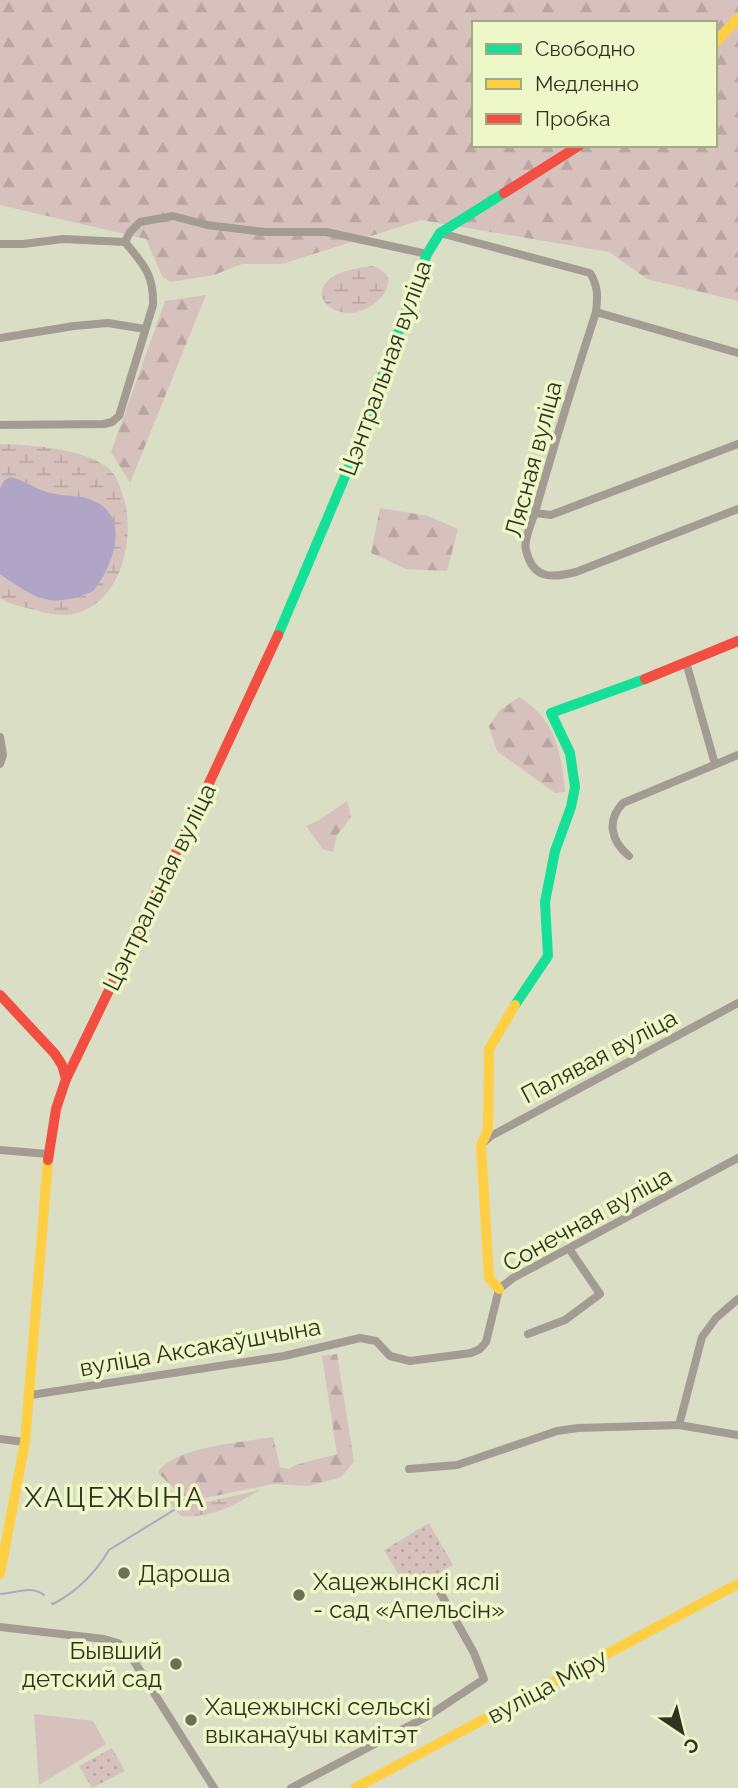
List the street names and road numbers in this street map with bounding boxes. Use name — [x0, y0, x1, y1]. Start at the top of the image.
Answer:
street label: Цэнтральная вуліца — [333, 256, 437, 480]
street label: Лясная вуліца — [498, 378, 568, 540]
street label: Цэнтральная вуліца — [96, 779, 222, 995]
street label: Палявая вуліца — [516, 1003, 682, 1109]
street label: Сонечная вуліца — [498, 1161, 676, 1277]
street label: вуліца Аксакаўшчына — [77, 1311, 323, 1383]
street label: вуліца Міру — [482, 1642, 612, 1730]

